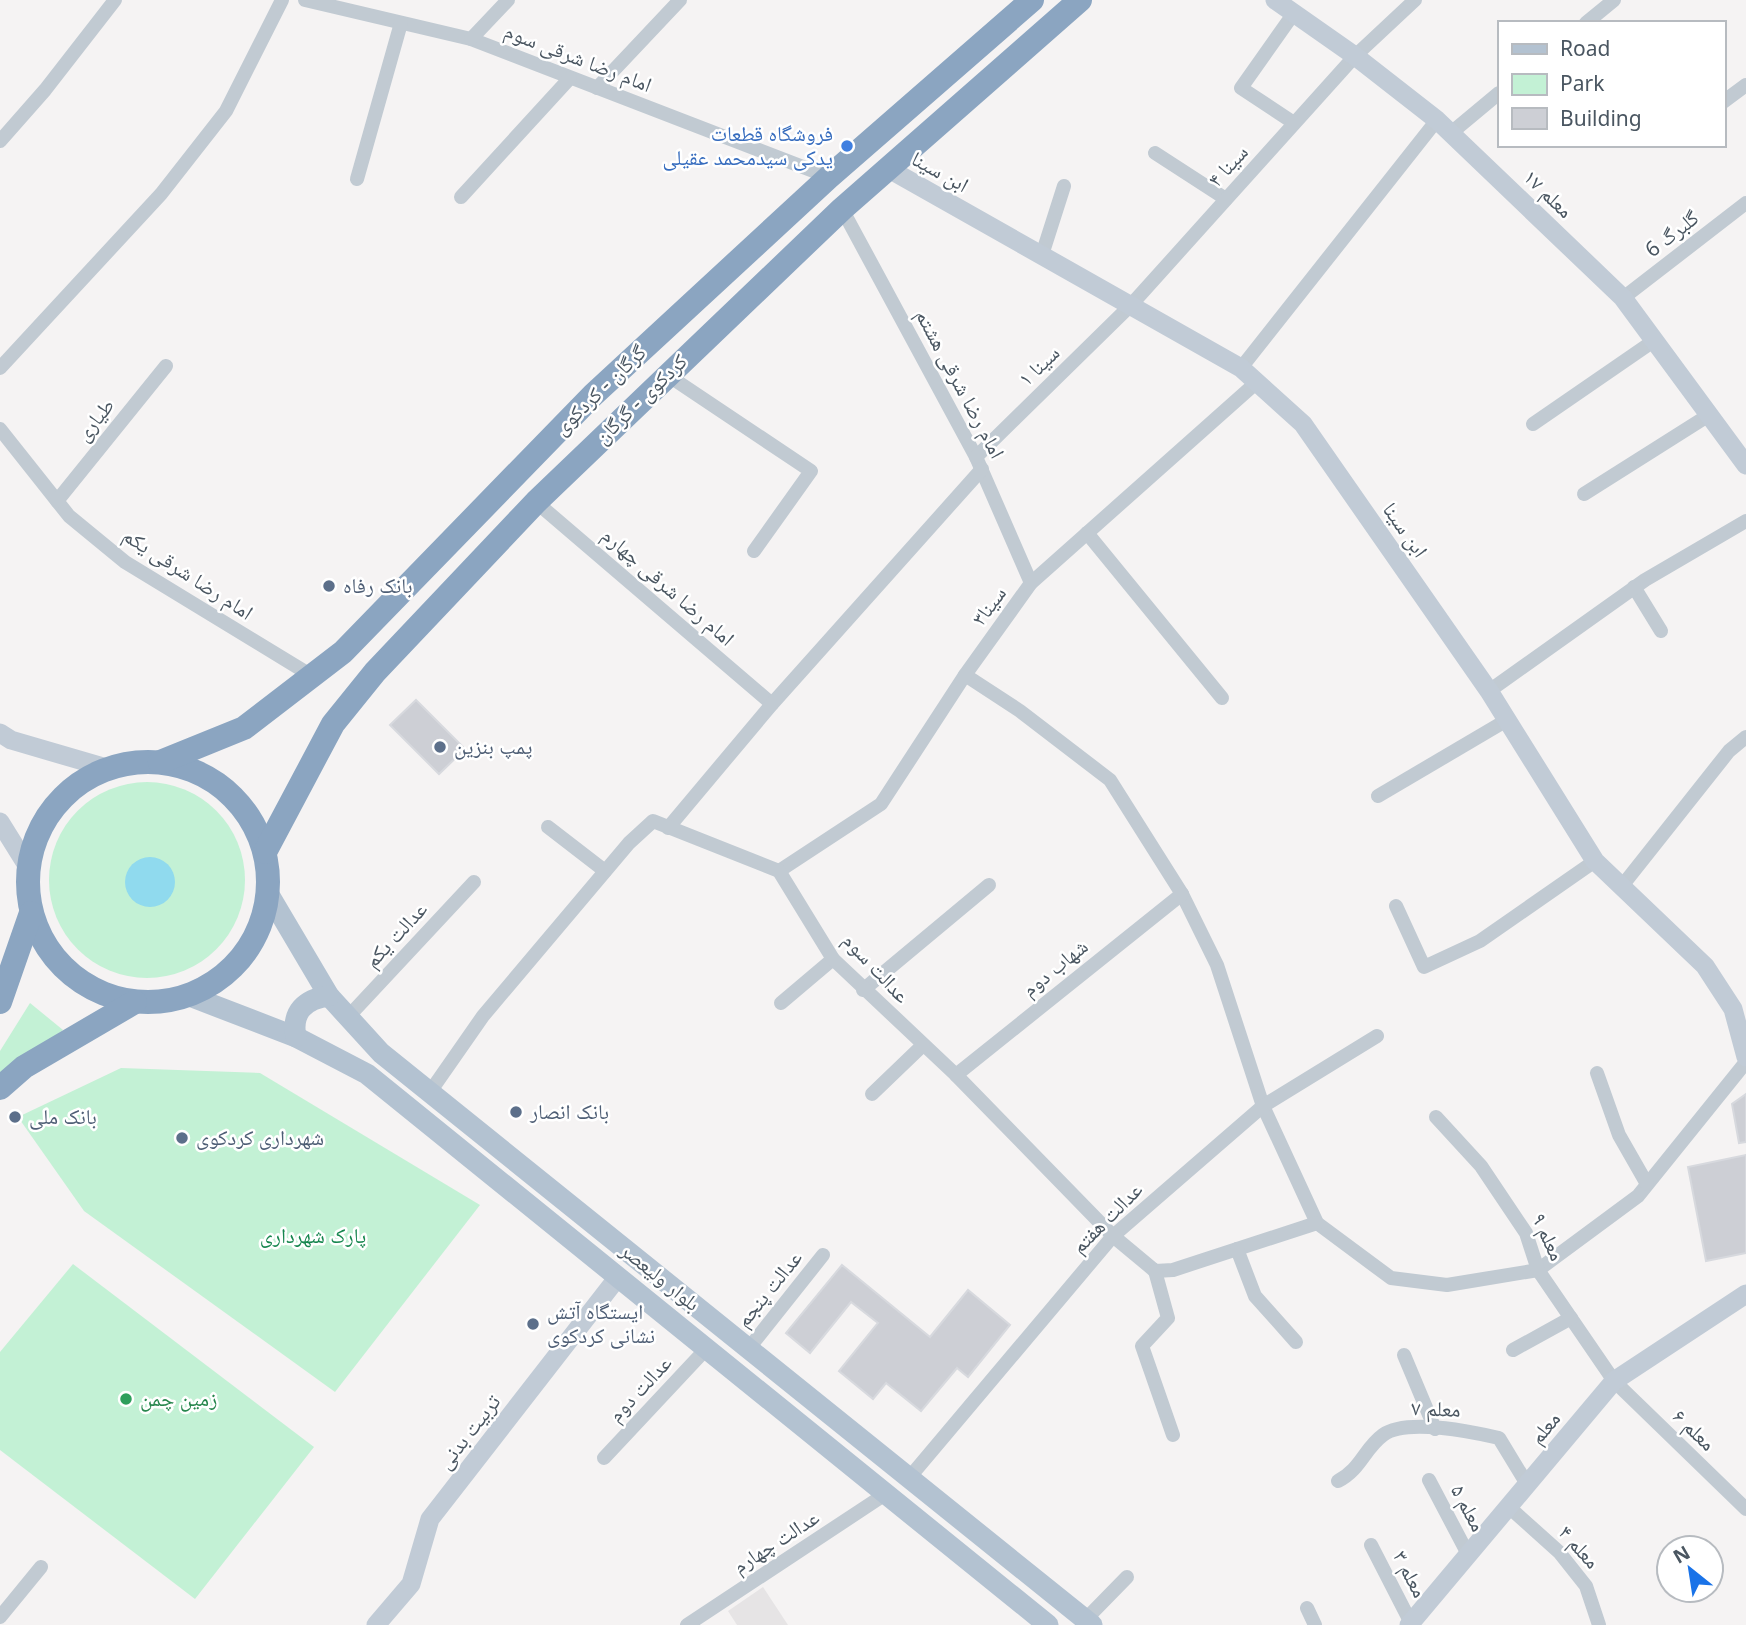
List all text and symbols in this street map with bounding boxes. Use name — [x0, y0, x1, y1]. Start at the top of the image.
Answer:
street label: امام رضا شرقی سوم — [500, 16, 656, 99]
legend — [1498, 21, 1725, 147]
text: Road — [1560, 34, 1610, 62]
text: Park — [1560, 69, 1605, 97]
text: Building — [1560, 104, 1642, 132]
place label: فروشگاه قطعات یدکی سیدمحمد عقیلی — [662, 119, 833, 171]
marker: فروشگاه قطعات یدکی سیدمحمد عقیلی — [839, 138, 855, 154]
street label: سینا ۴ — [1201, 138, 1254, 192]
street label: ابن سینا — [907, 144, 974, 198]
street label: معلم ۱۷ — [1517, 163, 1580, 225]
street label: گلبرگ 6 — [1639, 203, 1704, 263]
street label: امام رضا شرقی هشتم — [909, 304, 1012, 464]
street label: گرگان - کردکوی — [547, 338, 652, 441]
street label: سینا ۱ — [1011, 339, 1065, 392]
street label: کردکوی - گرگان — [588, 347, 693, 450]
street label: طیاری — [68, 392, 120, 447]
street label: ابن سینا — [1377, 496, 1435, 563]
street label: امام رضا شرقی یکم — [117, 521, 259, 627]
street label: امام رضا شرقی چهارم — [596, 521, 741, 652]
place label: بانک رفاه — [343, 571, 412, 599]
marker: بانک رفاه — [321, 578, 337, 594]
street label: سینا۳ — [964, 580, 1012, 631]
place label: پمپ بنزین — [454, 732, 532, 760]
marker: پمپ بنزین — [432, 739, 448, 755]
street label: عدالت یکم — [358, 895, 434, 974]
street label: عدالت سوم — [836, 926, 917, 1009]
street label: شهاب دوم — [1015, 932, 1094, 1003]
place label: بانک انصار — [529, 1097, 609, 1125]
place label: بانک ملی — [29, 1102, 97, 1130]
marker: بانک انصار — [508, 1104, 524, 1120]
marker: بانک ملی — [7, 1109, 23, 1125]
place label: شهرداری کردکوی — [196, 1123, 324, 1151]
marker: شهرداری کردکوی — [174, 1130, 190, 1146]
street label: عدالت هفتم — [1065, 1175, 1149, 1260]
street label: معلم ۹ — [1525, 1208, 1572, 1265]
park label: پارک شهرداری — [260, 1221, 366, 1249]
street label: بلوار ولیعصر — [614, 1235, 706, 1317]
street label: عدالت پنجم — [729, 1244, 809, 1333]
place label: ایستگاه آتش نشانی کردکوی — [547, 1297, 655, 1349]
marker: ایستگاه آتش نشانی کردکوی — [525, 1316, 541, 1332]
street label: عدالت دوم — [601, 1349, 678, 1428]
place label: زمین چمن — [140, 1384, 217, 1412]
street label: تربیت بدنی — [430, 1388, 506, 1475]
marker: زمین چمن — [118, 1391, 134, 1407]
street label: معلم ۷ — [1411, 1393, 1461, 1424]
street label: معلم ۶ — [1667, 1402, 1722, 1457]
street label: معلم — [1522, 1405, 1567, 1450]
street label: معلم ۵ — [1444, 1479, 1493, 1536]
street label: عدالت چهارم — [727, 1503, 825, 1580]
street label: معلم ۴ — [1552, 1519, 1607, 1575]
north arrow — [1655, 1534, 1725, 1604]
text: N — [1668, 1539, 1695, 1569]
street label: معلم ۳ — [1386, 1545, 1435, 1602]

